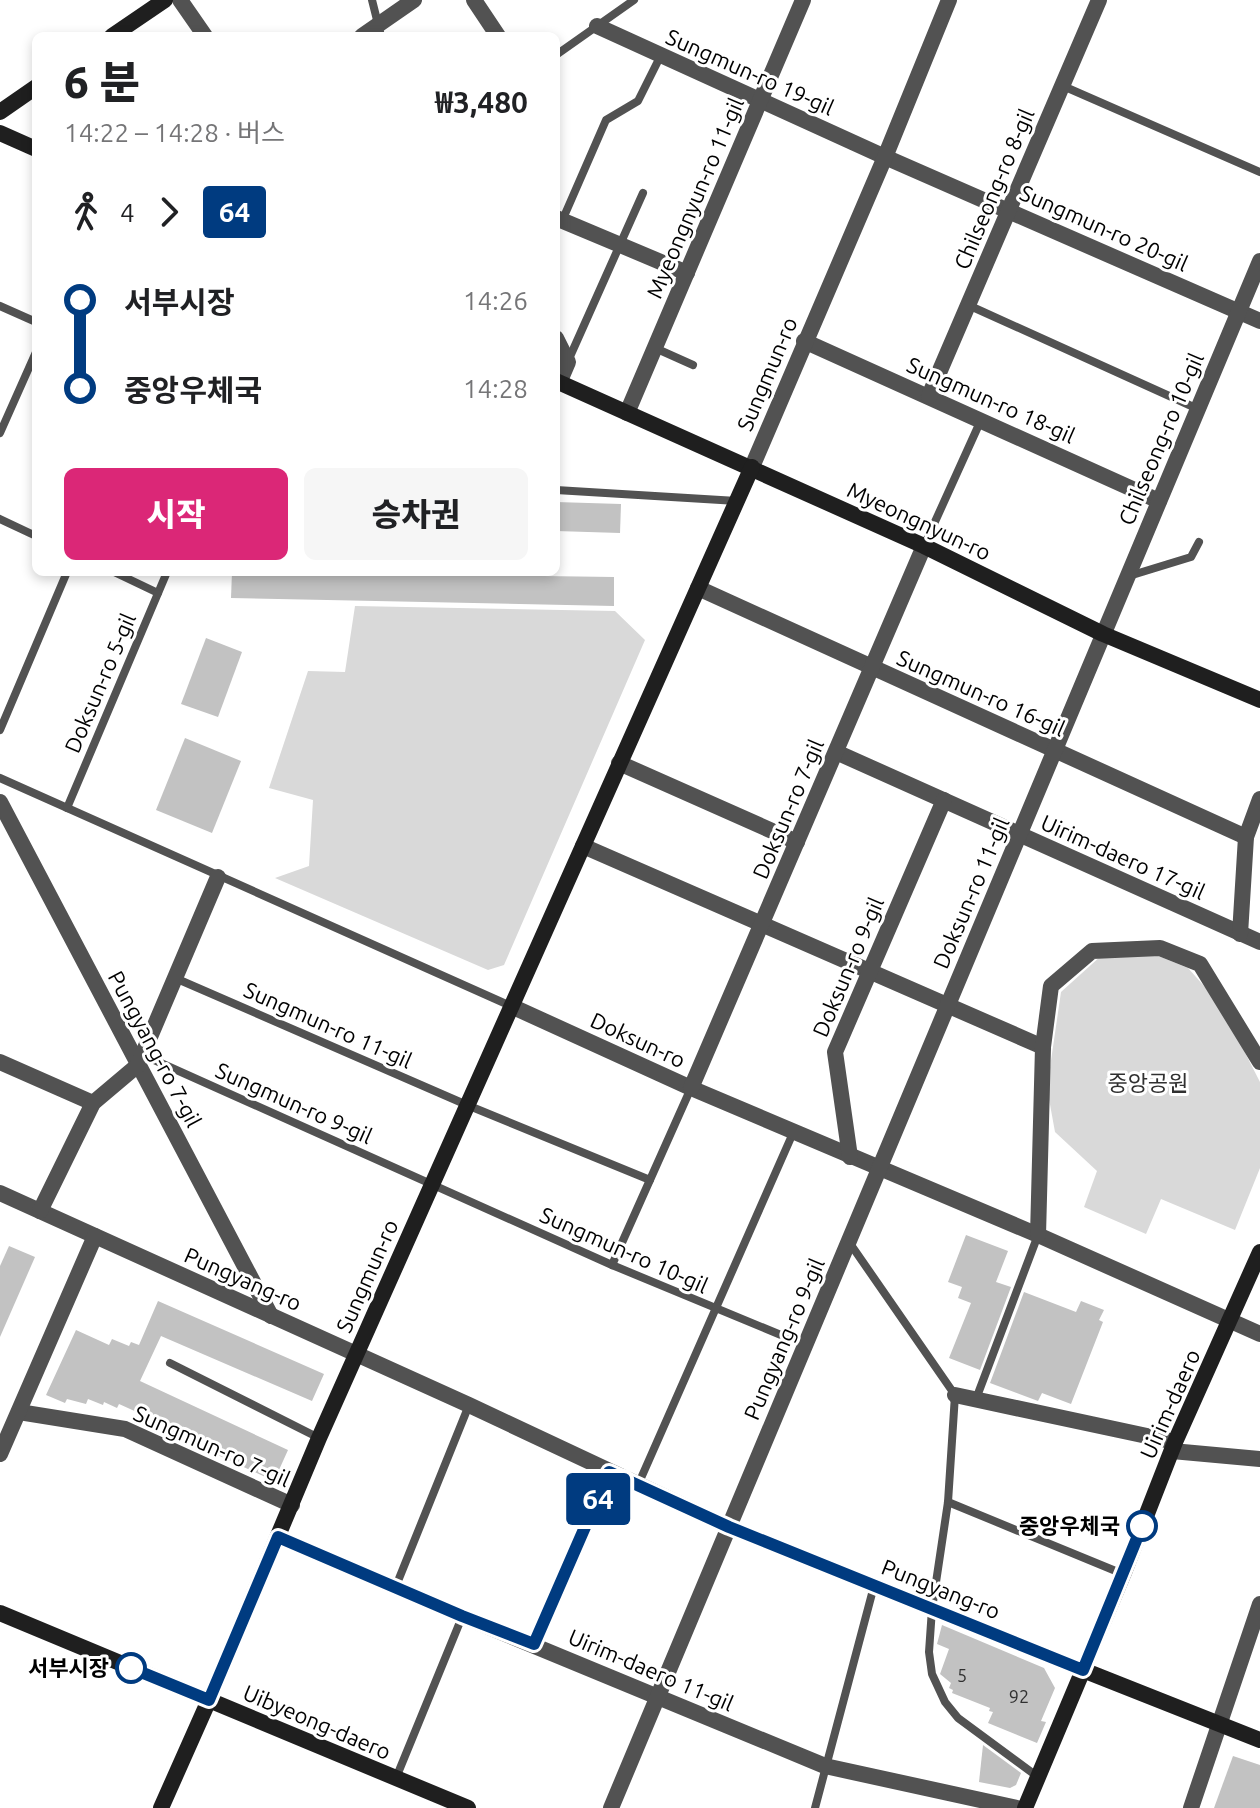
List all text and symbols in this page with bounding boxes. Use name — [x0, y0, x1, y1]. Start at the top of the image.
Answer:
street label: Sungmun-ro 19-gil — [662, 23, 838, 120]
text: 6 분 — [64, 57, 140, 106]
text: ₩3,480 — [435, 85, 528, 119]
street label: Myeongnyun-ro 11-gil — [641, 93, 748, 302]
street label: Chilseong-ro 8-gil — [948, 105, 1039, 273]
text: 14:22 – 14:28 · 버스 — [64, 118, 285, 147]
street label: Sungmun-ro 20-gil — [1016, 179, 1192, 276]
icon: walk — [64, 190, 108, 234]
icon: forward — [147, 190, 191, 234]
text: 64 — [219, 196, 250, 227]
text: 4 — [120, 198, 135, 227]
text: 서부시장 — [124, 285, 234, 319]
text: 14:26 — [463, 286, 528, 315]
street label: Sungmun-ro — [731, 313, 802, 434]
street label: Chilseong-ro 10-gil — [1113, 349, 1208, 529]
street label: Sungmun-ro 18-gil — [903, 351, 1079, 448]
text: 중앙우체국 — [124, 373, 262, 407]
text: 14:28 — [463, 374, 528, 403]
button: 시작 — [64, 468, 288, 560]
button: 승차권 — [304, 468, 528, 560]
street label: Myeongnyun-ro — [843, 476, 995, 565]
street label: Doksun-ro 5-gil — [59, 609, 140, 756]
street label: Sungmun-ro 16-gil — [893, 644, 1069, 741]
street label: Doksun-ro 7-gil — [747, 735, 828, 882]
street label: Uirim-daero 17-gil — [1037, 809, 1209, 904]
street label: Doksun-ro 11-gil — [927, 813, 1014, 972]
street label: Doksun-ro 9-gil — [807, 893, 888, 1040]
street label: Pungyang-ro 7-gil — [104, 966, 207, 1131]
street label: Sungmun-ro 11-gil — [240, 976, 416, 1073]
street label: Doksun-ro — [587, 1007, 690, 1072]
street label: Sungmun-ro 9-gil — [212, 1057, 376, 1148]
park label: 중앙공원 — [1108, 1070, 1188, 1095]
street label: Sungmun-ro 10-gil — [536, 1201, 712, 1298]
street label: Sungmun-ro — [331, 1215, 403, 1336]
street label: Pungyang-ro — [181, 1242, 306, 1315]
street label: Pungyang-ro 9-gil — [738, 1254, 829, 1423]
street label: Uirim-daero — [1134, 1345, 1205, 1462]
street label: Sungmun-ro 7-gil — [130, 1400, 294, 1491]
line badge: 64 — [562, 1473, 634, 1525]
text: 64 — [582, 1483, 614, 1514]
marker: 중앙우체국 — [1127, 1511, 1157, 1541]
place label: 중앙우체국 — [1019, 1513, 1120, 1538]
street label: Pungyang-ro — [878, 1553, 1004, 1624]
street label: Uirim-daero 11-gil — [565, 1623, 738, 1716]
marker: 서부시장 — [116, 1653, 146, 1683]
place label: 서부시장 — [28, 1655, 109, 1680]
house number: 5 — [957, 1665, 967, 1685]
street label: Uibyeong-daero — [240, 1679, 395, 1764]
house number: 92 — [1009, 1686, 1029, 1706]

